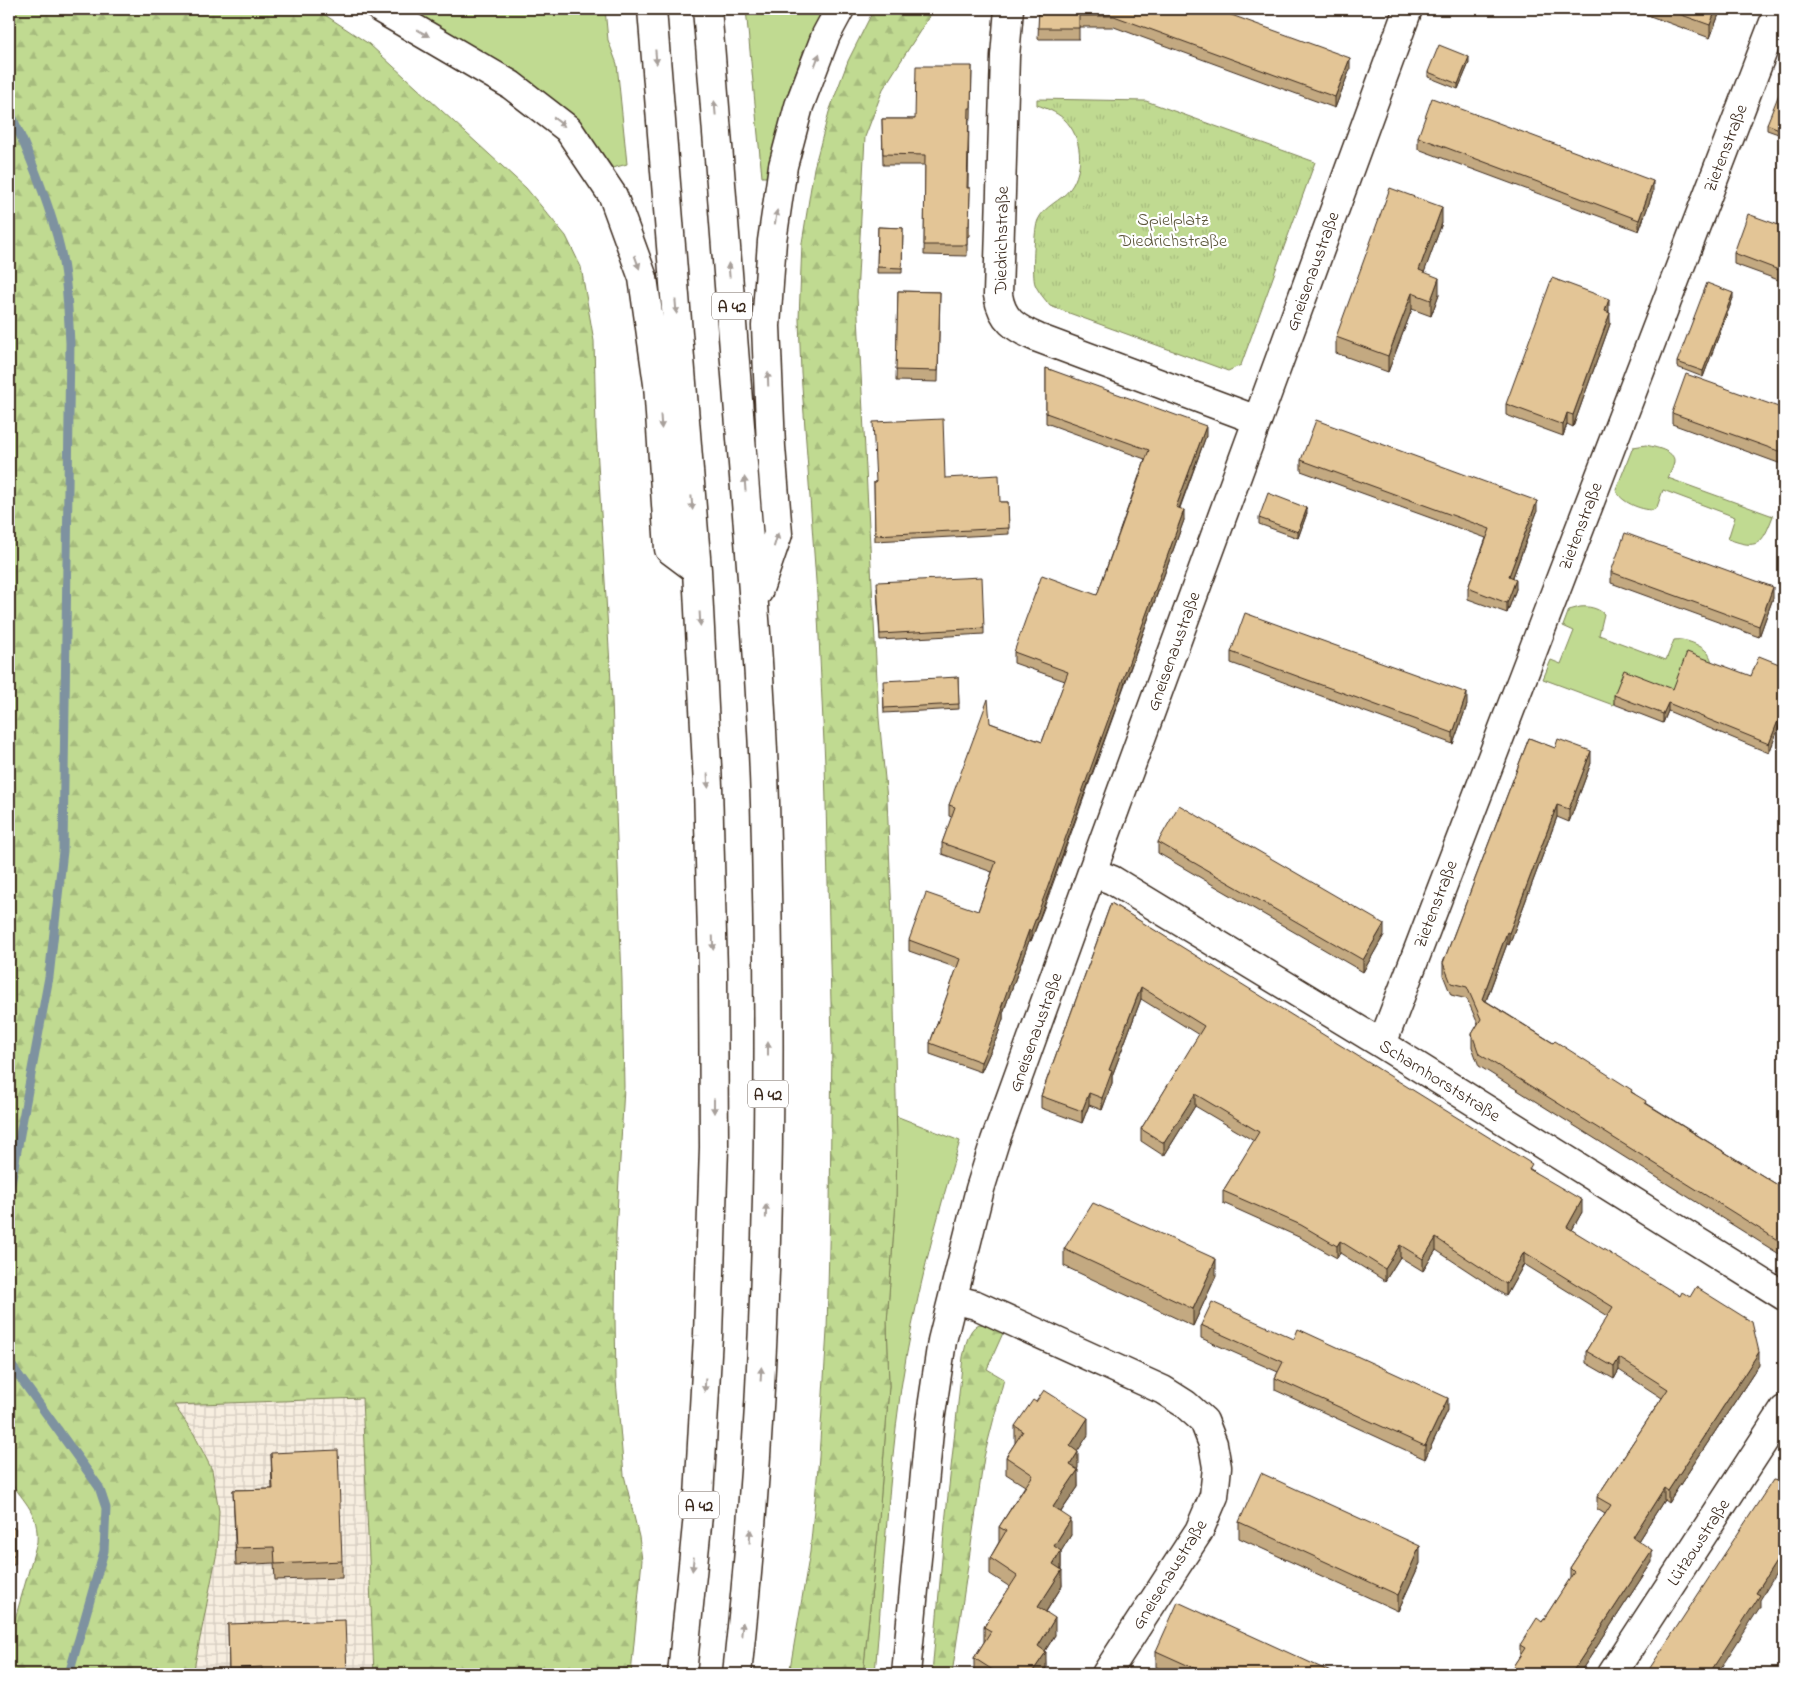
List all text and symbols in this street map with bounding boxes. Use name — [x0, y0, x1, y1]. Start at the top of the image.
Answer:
one-way arrow — [416, 29, 430, 38]
one-way arrow — [652, 50, 660, 66]
one-way arrow — [813, 52, 821, 67]
one-way arrow — [711, 100, 719, 116]
street label: Zietenstraße — [1698, 100, 1756, 197]
one-way arrow — [552, 117, 566, 127]
street label: Diedrichstraße — [989, 185, 1017, 295]
street label: Gneisenaustraße — [1280, 207, 1348, 335]
one-way arrow — [772, 208, 780, 224]
park label: Spielplatz Diedrichstraße — [1118, 208, 1228, 255]
one-way arrow — [633, 255, 641, 270]
one-way arrow — [725, 262, 733, 278]
road number: A 42 — [712, 292, 752, 320]
one-way arrow — [672, 299, 680, 315]
one-way arrow — [763, 370, 771, 386]
one-way arrow — [657, 415, 665, 431]
one-way arrow — [741, 476, 749, 492]
street label: Zietenstraße — [1553, 478, 1611, 575]
one-way arrow — [688, 496, 696, 512]
one-way arrow — [772, 533, 780, 548]
street label: Gneisenaustraße — [1141, 587, 1209, 715]
one-way arrow — [696, 611, 704, 627]
one-way arrow — [704, 773, 712, 789]
street label: Zietenstraße — [1408, 856, 1466, 953]
one-way arrow — [709, 936, 717, 952]
street label: Gneisenaustraße — [1003, 968, 1071, 1096]
street label: Scharnhorststraße — [1373, 1034, 1506, 1130]
one-way arrow — [764, 1040, 772, 1056]
road number: A 42 — [748, 1080, 788, 1108]
one-way arrow — [710, 1098, 718, 1114]
one-way arrow — [762, 1203, 770, 1219]
one-way arrow — [757, 1365, 765, 1381]
one-way arrow — [701, 1377, 709, 1393]
road number: A 42 — [679, 1492, 719, 1518]
street label: Lützowstraße — [1662, 1493, 1738, 1592]
street label: Gneisenaustraße — [1126, 1514, 1215, 1635]
one-way arrow — [747, 1528, 755, 1544]
one-way arrow — [689, 1557, 697, 1573]
one-way arrow — [738, 1621, 746, 1637]

